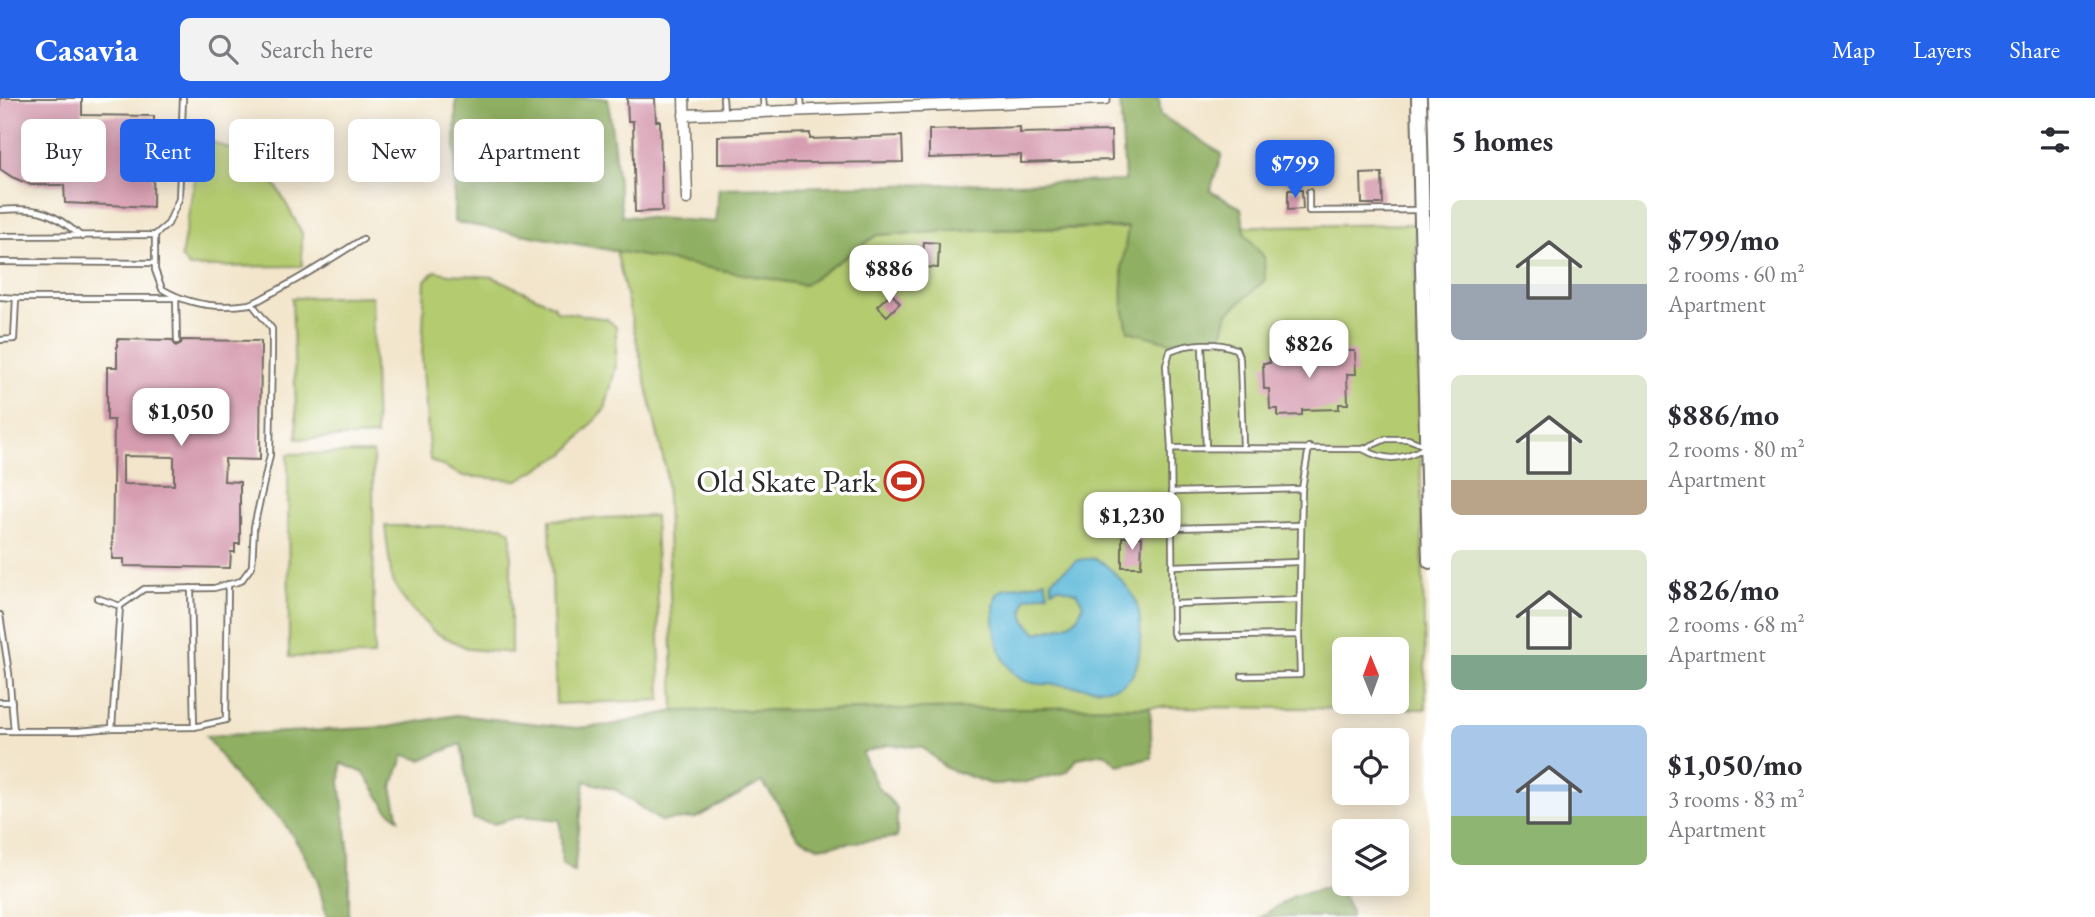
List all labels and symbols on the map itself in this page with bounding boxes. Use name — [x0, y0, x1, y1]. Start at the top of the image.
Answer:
pin: $799 — [1254, 140, 1336, 200]
pin: $886 — [848, 246, 930, 305]
pin: $826 — [1268, 320, 1350, 380]
pin: $1,050 — [124, 388, 238, 448]
place label: Old Skate Park — [696, 460, 878, 502]
sports icon: Old Skate Park — [883, 460, 925, 502]
pin: $1,230 — [1075, 492, 1189, 552]
north arrow — [1332, 637, 1409, 714]

